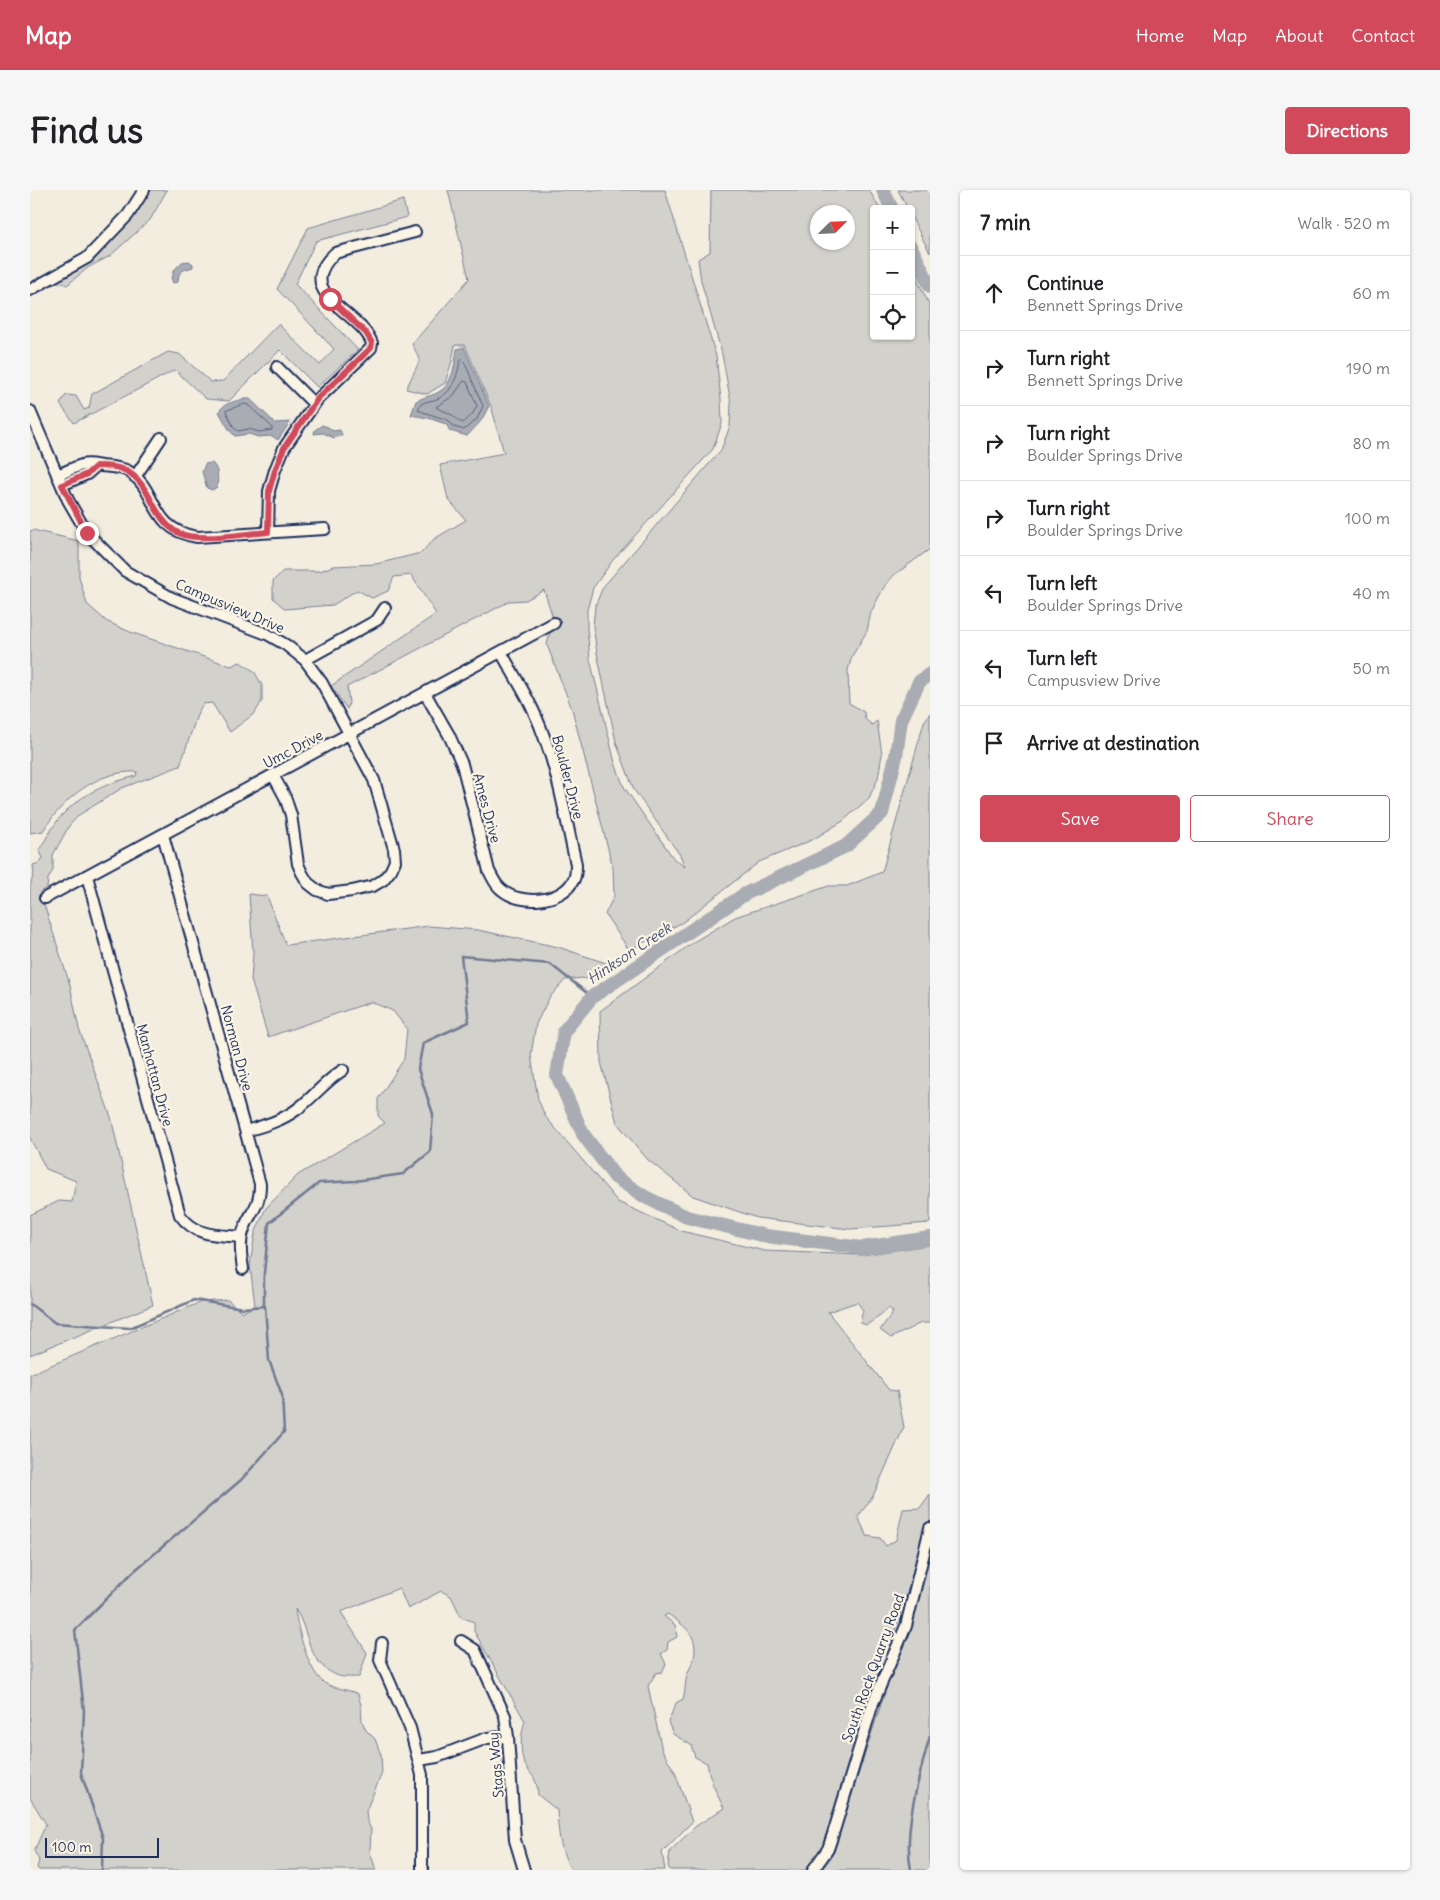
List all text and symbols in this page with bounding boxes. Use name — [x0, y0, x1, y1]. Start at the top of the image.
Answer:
text: Map — [25, 20, 72, 50]
text: Home — [1136, 24, 1184, 47]
text: Map — [1212, 24, 1247, 47]
text: About — [1275, 24, 1323, 47]
text: Contact — [1351, 24, 1415, 47]
button: Directions — [1285, 107, 1410, 154]
text: Find us — [30, 108, 143, 152]
north arrow — [810, 205, 855, 250]
map controls — [870, 205, 915, 340]
button: + — [870, 205, 915, 250]
text: 7 min — [980, 209, 1031, 236]
text: Walk · 520 m — [1298, 213, 1390, 233]
button: − — [870, 250, 915, 295]
text: Continue — [1027, 271, 1104, 295]
icon: ahead — [980, 279, 1008, 307]
text: 60 m — [1352, 283, 1390, 303]
route start — [319, 288, 342, 311]
button: locate — [870, 295, 915, 340]
text: Bennett Springs Drive — [1027, 295, 1183, 315]
text: Turn right — [1027, 346, 1110, 370]
icon: right — [980, 354, 1008, 382]
text: 190 m — [1346, 358, 1390, 378]
text: Bennett Springs Drive — [1027, 370, 1183, 390]
text: Turn right — [1027, 421, 1110, 445]
icon: right — [980, 429, 1008, 457]
text: 80 m — [1352, 433, 1390, 453]
text: Boulder Springs Drive — [1027, 445, 1183, 465]
text: Turn right — [1027, 496, 1110, 520]
icon: right — [980, 504, 1008, 532]
text: 100 m — [1345, 508, 1390, 528]
text: Boulder Springs Drive — [1027, 520, 1183, 540]
route end — [76, 522, 99, 545]
text: Turn left — [1027, 571, 1097, 595]
street label: Campusview Drive — [173, 575, 287, 637]
icon: left — [980, 579, 1008, 607]
text: 40 m — [1352, 583, 1390, 603]
text: Boulder Springs Drive — [1027, 595, 1183, 615]
text: Turn left — [1027, 646, 1097, 670]
icon: left — [980, 654, 1008, 682]
text: 50 m — [1352, 658, 1390, 678]
text: Campusview Drive — [1027, 670, 1161, 690]
street label: Umc Drive — [260, 726, 326, 772]
icon: arrive — [980, 729, 1008, 757]
text: Arrive at destination — [1027, 731, 1200, 755]
street label: Boulder Drive — [548, 733, 588, 821]
street label: Ames Drive — [469, 771, 505, 845]
button: Save — [980, 795, 1180, 842]
button: Share — [1190, 795, 1390, 842]
water label: Hinkson Creek — [583, 917, 676, 988]
street label: Norman Drive — [217, 1003, 257, 1093]
street label: Manhattan Drive — [133, 1022, 177, 1128]
street label: South Rock Quarry Road — [838, 1591, 908, 1745]
street label: Stags Way — [484, 1731, 508, 1799]
scale bar — [45, 1835, 159, 1858]
text: 100 m — [52, 1838, 92, 1856]

